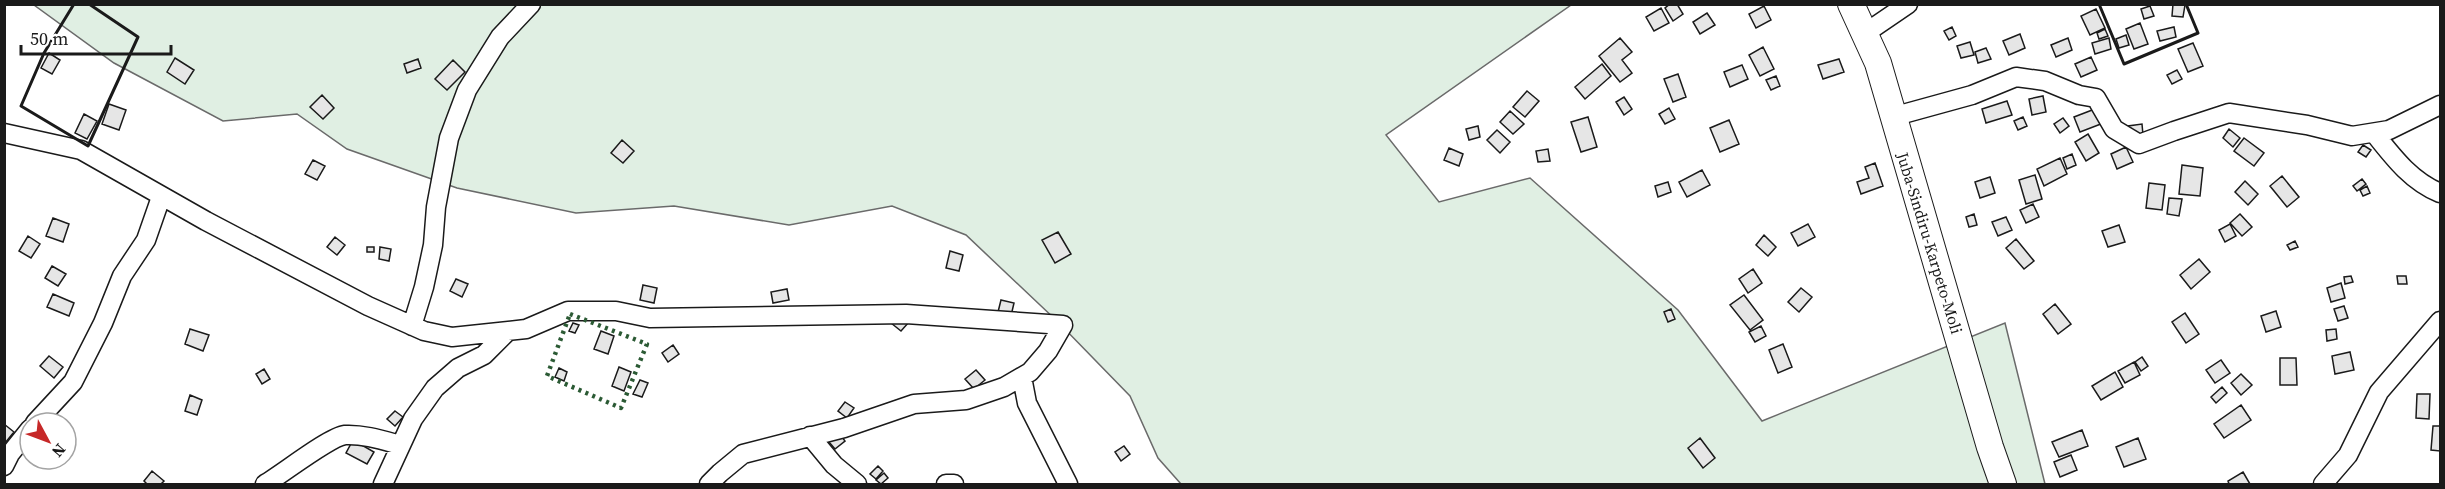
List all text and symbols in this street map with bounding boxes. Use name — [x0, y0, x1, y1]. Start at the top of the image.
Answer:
scale bar — [21, 18, 171, 56]
text: 50 m — [30, 26, 68, 51]
street label: Juba-Sindiru-Karpeto-Moli — [1892, 149, 1968, 337]
north arrow — [18, 411, 78, 471]
text: N — [47, 439, 71, 463]

